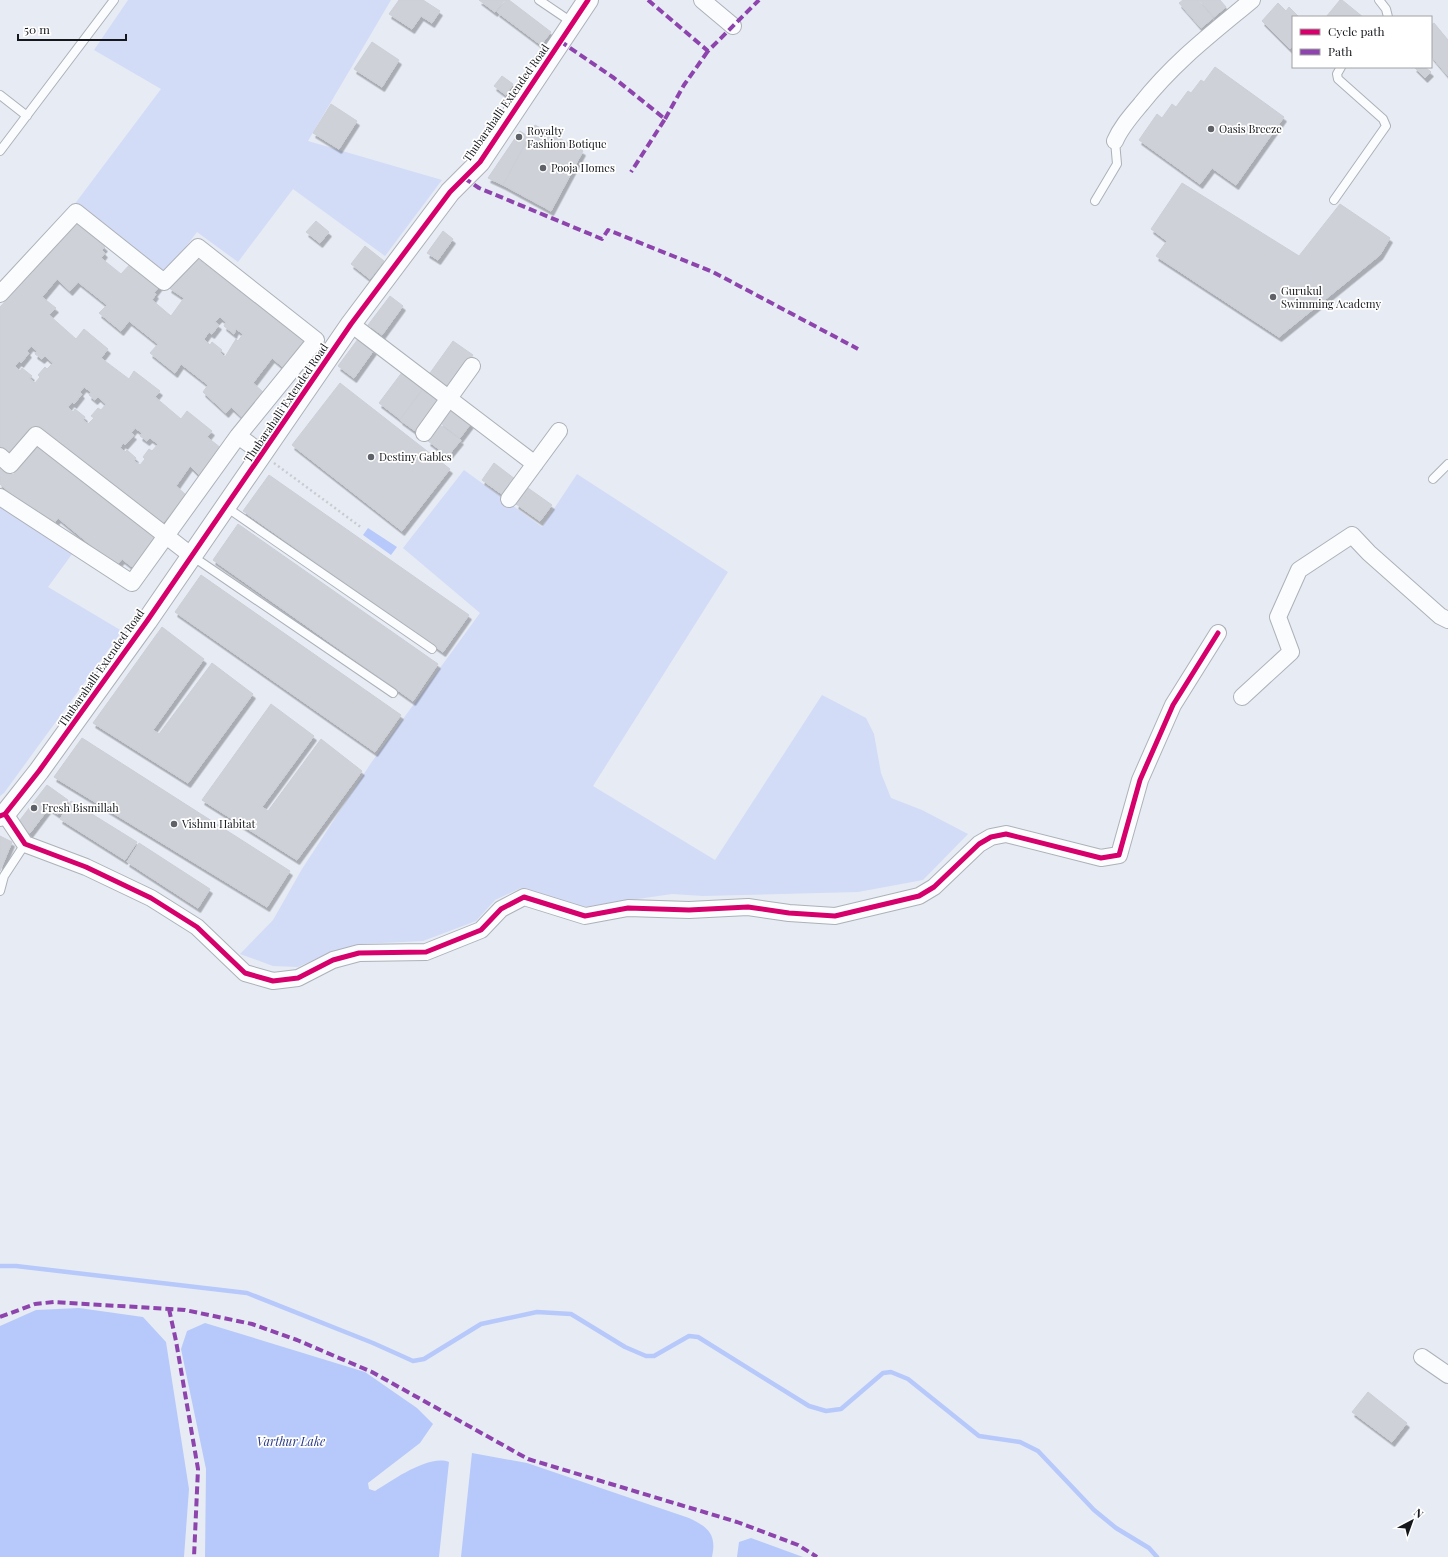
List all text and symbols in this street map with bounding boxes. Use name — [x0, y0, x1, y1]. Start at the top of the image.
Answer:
scale bar — [18, 16, 126, 42]
legend — [1292, 16, 1432, 68]
text: 50 m — [24, 21, 50, 37]
text: Cycle path — [1328, 23, 1385, 39]
street label: Thubarahalli Extended Road — [459, 40, 552, 165]
text: Path — [1328, 43, 1352, 59]
place label: Oasis Breeze — [1219, 121, 1282, 136]
place label: Royalty Fashion Botique — [527, 123, 607, 151]
marker: Oasis Breeze — [1206, 124, 1216, 134]
marker: Royalty Fashion Botique — [514, 132, 524, 142]
place label: Pooja Homes — [551, 160, 615, 175]
marker: Pooja Homes — [538, 163, 548, 173]
place label: Gurukul Swimming Academy — [1281, 283, 1381, 311]
marker: Gurukul Swimming Academy — [1268, 292, 1278, 302]
street label: Thubarahalli Extended Road — [240, 340, 331, 465]
place label: Destiny Gables — [379, 449, 452, 464]
marker: Destiny Gables — [366, 452, 376, 462]
street label: Thubarahalli Extended Road — [54, 605, 147, 730]
place label: Fresh Bismillah — [42, 800, 119, 815]
marker: Fresh Bismillah — [29, 803, 39, 813]
place label: Vishnu Habitat — [181, 816, 255, 831]
marker: Vishnu Habitat — [169, 819, 179, 829]
water label: Varthur Lake — [257, 1433, 325, 1449]
north arrow — [1392, 1501, 1432, 1541]
text: N — [1411, 1505, 1427, 1521]

